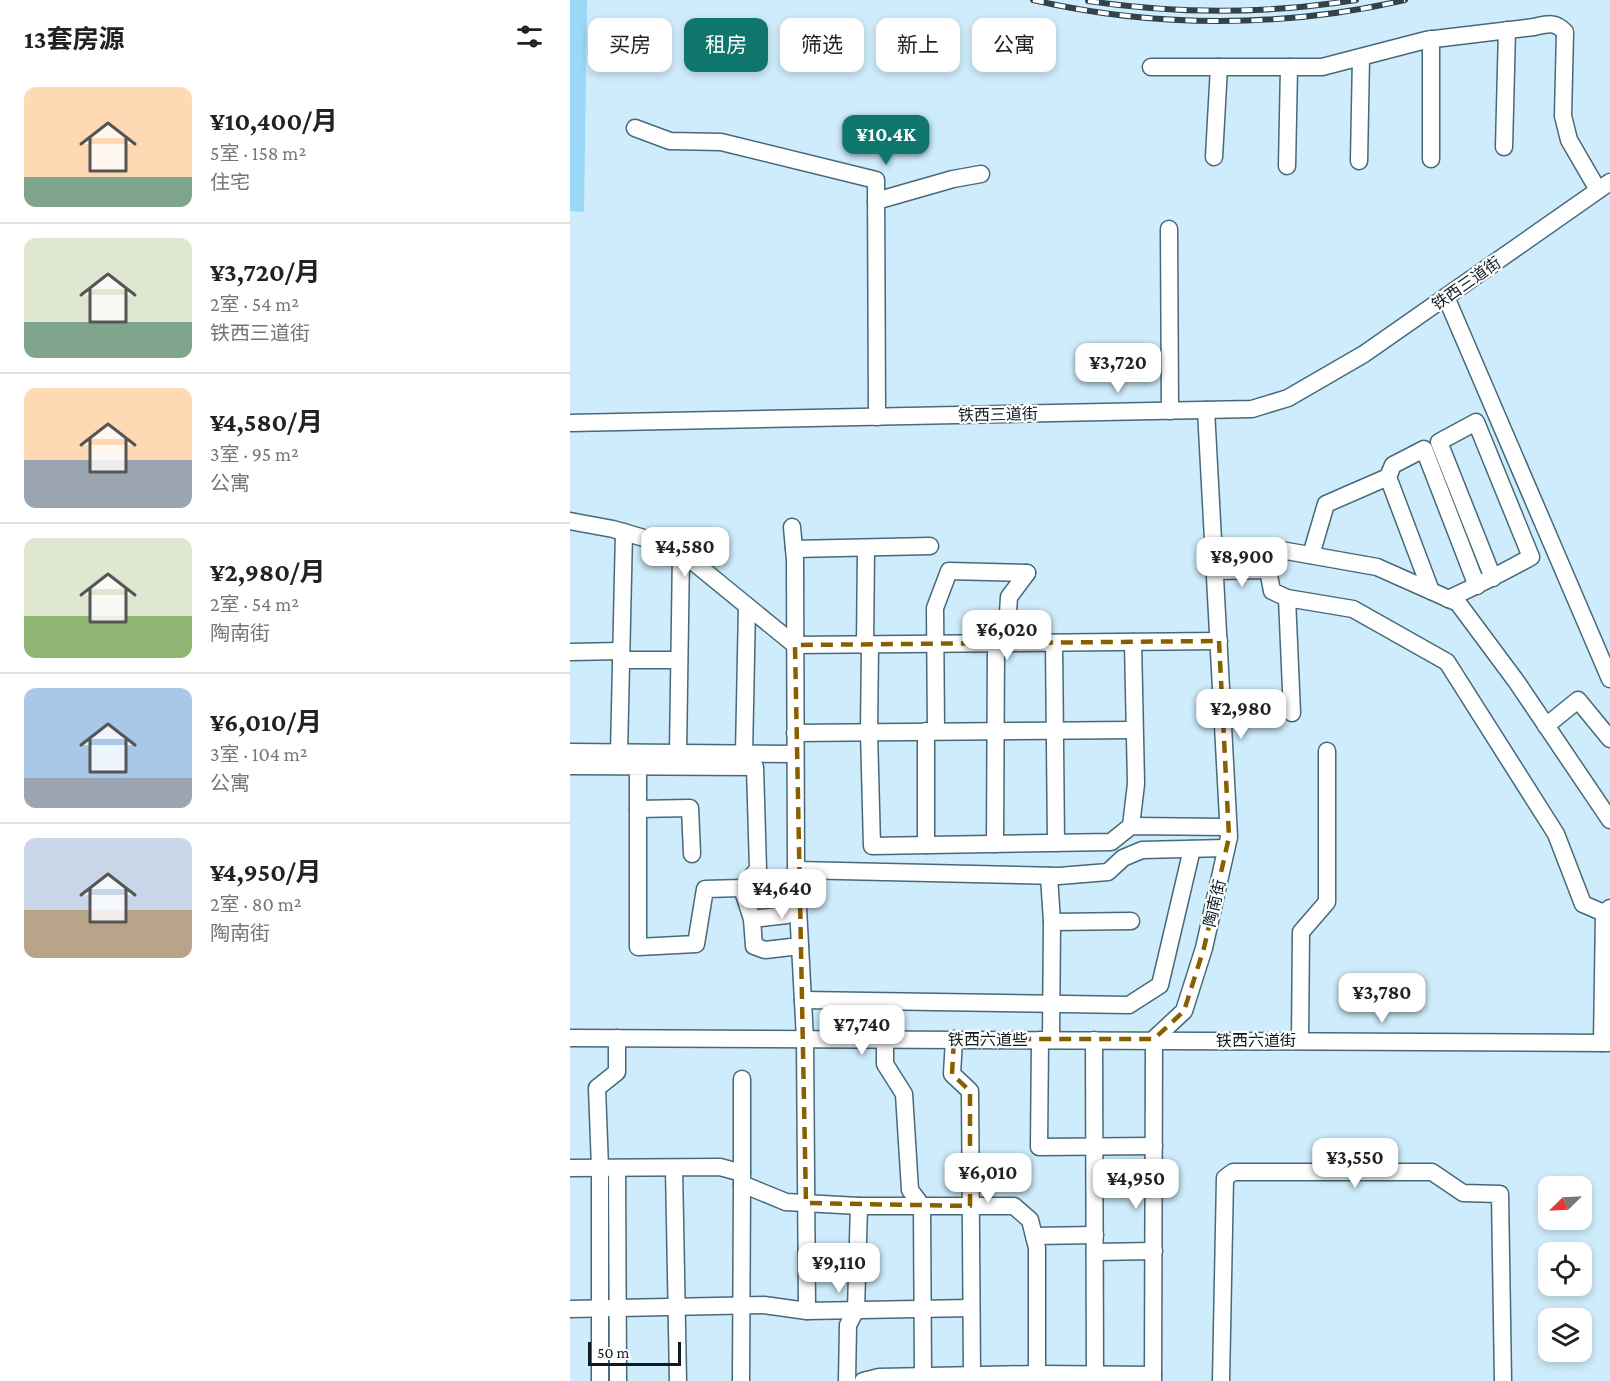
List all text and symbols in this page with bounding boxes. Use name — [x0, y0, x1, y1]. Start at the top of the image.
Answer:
chip: 买房 — [588, 18, 672, 72]
chip: 租房 — [684, 18, 768, 72]
chip: 筛选 — [780, 18, 864, 72]
chip: 新上 — [876, 18, 960, 72]
chip: 公寓 — [972, 18, 1056, 72]
icon: filters — [513, 20, 546, 53]
text: 13套房源 — [24, 25, 124, 54]
text: ¥10,400/月 — [210, 107, 338, 136]
icon: home — [72, 111, 144, 183]
pin: ¥10.4K — [837, 115, 935, 166]
text: ¥10.4K — [856, 123, 916, 145]
text: 5室 · 158 m² — [210, 142, 306, 164]
text: 住宅 — [210, 171, 250, 193]
street label: 铁西三道街 — [1429, 253, 1504, 313]
text: ¥3,720/月 — [210, 258, 320, 287]
icon: home — [72, 262, 144, 334]
text: 2室 · 54 m² — [210, 293, 299, 315]
text: 铁西三道街 — [210, 322, 310, 344]
pin: ¥3,720 — [1069, 343, 1167, 394]
text: ¥3,720 — [1089, 351, 1147, 373]
street label: 铁西三道街 — [958, 405, 1038, 424]
text: ¥4,580/月 — [210, 408, 323, 437]
icon: home — [72, 412, 144, 484]
text: 3室 · 95 m² — [210, 443, 299, 465]
text: 公寓 — [210, 472, 250, 494]
pin: ¥4,580 — [636, 527, 734, 578]
text: ¥4,580 — [655, 535, 715, 557]
pin: ¥8,900 — [1193, 537, 1291, 588]
text: ¥8,900 — [1210, 545, 1274, 567]
text: ¥2,980/月 — [210, 558, 326, 587]
icon: home — [72, 562, 144, 634]
text: 2室 · 54 m² — [210, 593, 299, 615]
pin: ¥6,020 — [958, 610, 1056, 661]
text: ¥6,020 — [976, 618, 1038, 640]
text: 陶南街 — [210, 622, 270, 644]
pin: ¥2,980 — [1192, 689, 1290, 740]
text: ¥2,980 — [1210, 697, 1272, 719]
text: ¥6,010/月 — [210, 708, 322, 737]
icon: home — [72, 712, 144, 784]
text: 3室 · 104 m² — [210, 743, 308, 765]
text: 公寓 — [210, 772, 250, 794]
text: ¥4,950/月 — [210, 858, 321, 887]
icon: home — [72, 862, 144, 934]
pin: ¥4,640 — [733, 869, 831, 920]
text: ¥4,640 — [752, 877, 812, 899]
street label: 陶南街 — [1201, 878, 1228, 928]
text: 2室 · 80 m² — [210, 893, 302, 915]
text: 陶南街 — [210, 922, 270, 944]
pin: ¥3,780 — [1333, 973, 1431, 1024]
text: ¥3,780 — [1353, 981, 1411, 1003]
pin: ¥7,740 — [813, 1005, 911, 1056]
text: ¥7,740 — [834, 1013, 890, 1035]
street label: 铁西六道些 — [948, 1031, 1028, 1048]
street label: 铁西六道街 — [1216, 1032, 1296, 1049]
pin: ¥3,550 — [1306, 1138, 1404, 1189]
text: ¥3,550 — [1326, 1146, 1384, 1168]
pin: ¥6,010 — [939, 1153, 1037, 1204]
pin: ¥4,950 — [1087, 1159, 1185, 1210]
text: ¥6,010 — [959, 1161, 1017, 1183]
text: ¥4,950 — [1107, 1167, 1165, 1189]
north arrow — [1538, 1176, 1592, 1230]
map controls — [1538, 1176, 1592, 1362]
button: locate — [1538, 1242, 1592, 1296]
pin: ¥9,110 — [790, 1243, 888, 1294]
text: ¥9,110 — [812, 1251, 866, 1273]
button: layers — [1538, 1308, 1592, 1362]
scale bar — [588, 1339, 681, 1366]
text: 50 m — [597, 1344, 629, 1361]

